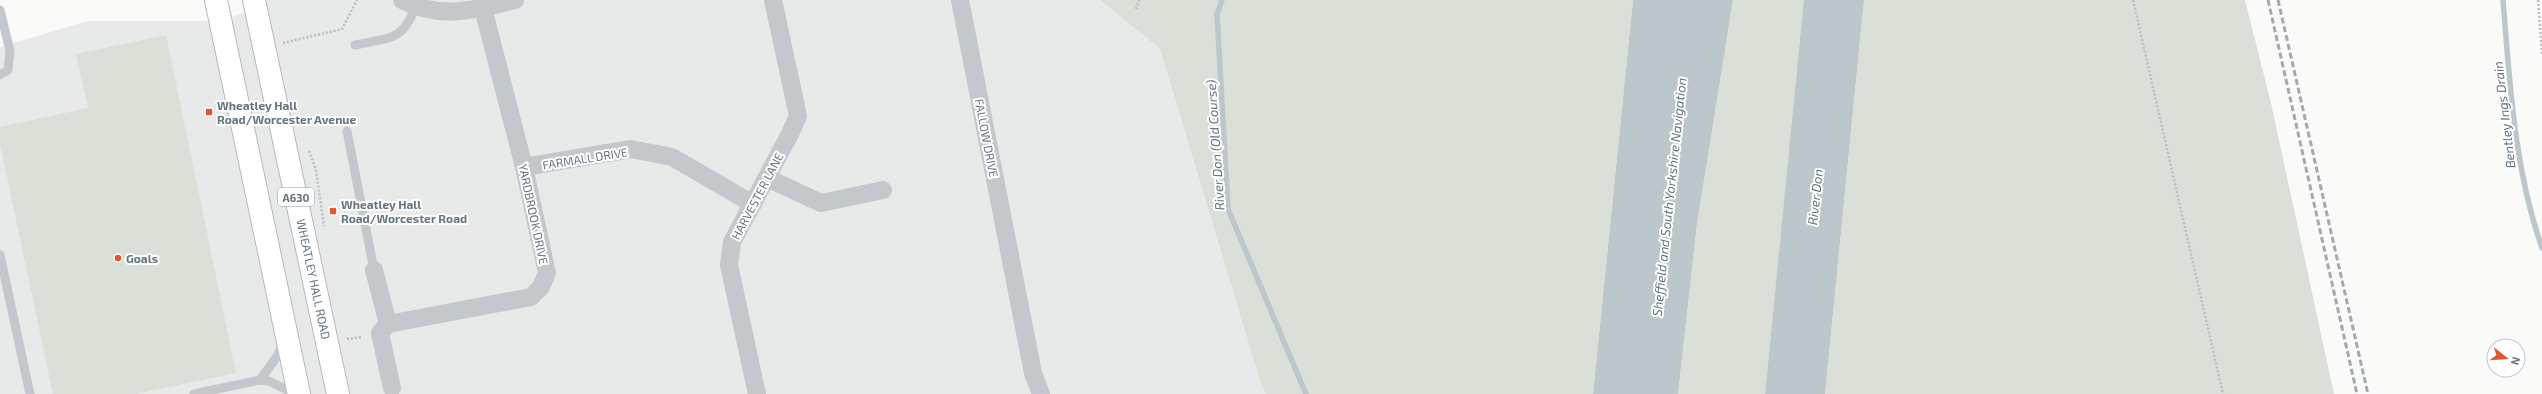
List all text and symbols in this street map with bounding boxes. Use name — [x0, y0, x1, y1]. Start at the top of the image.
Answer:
water label: Bentley Ings Drain — [2489, 61, 2519, 169]
water label: Sheffield and South Yorkshire Navigation — [1649, 77, 1689, 317]
water label: River Don (Old Course) — [1202, 79, 1228, 211]
street label: FALLOW DRIVE — [973, 97, 1002, 179]
place label: Wheatley Hall Road/Worcester Avenue — [217, 98, 356, 126]
marker: Wheatley Hall Road/Worcester Avenue — [204, 107, 214, 117]
street label: FARMALL DRIVE — [541, 144, 629, 172]
street label: HARVESTER LANE — [728, 150, 786, 242]
street label: YARDBROOK DRIVE — [517, 163, 552, 266]
water label: River Don — [1804, 168, 1826, 226]
road number: A630 — [278, 188, 314, 206]
place label: Wheatley Hall Road/Worcester Road — [341, 197, 467, 225]
marker: Wheatley Hall Road/Worcester Road — [328, 206, 338, 216]
street label: WHEATLEY HALL ROAD — [294, 217, 334, 341]
place label: Goals — [126, 251, 158, 265]
marker: Goals — [113, 253, 123, 263]
north arrow — [2486, 338, 2526, 378]
text: N — [2509, 355, 2523, 367]

